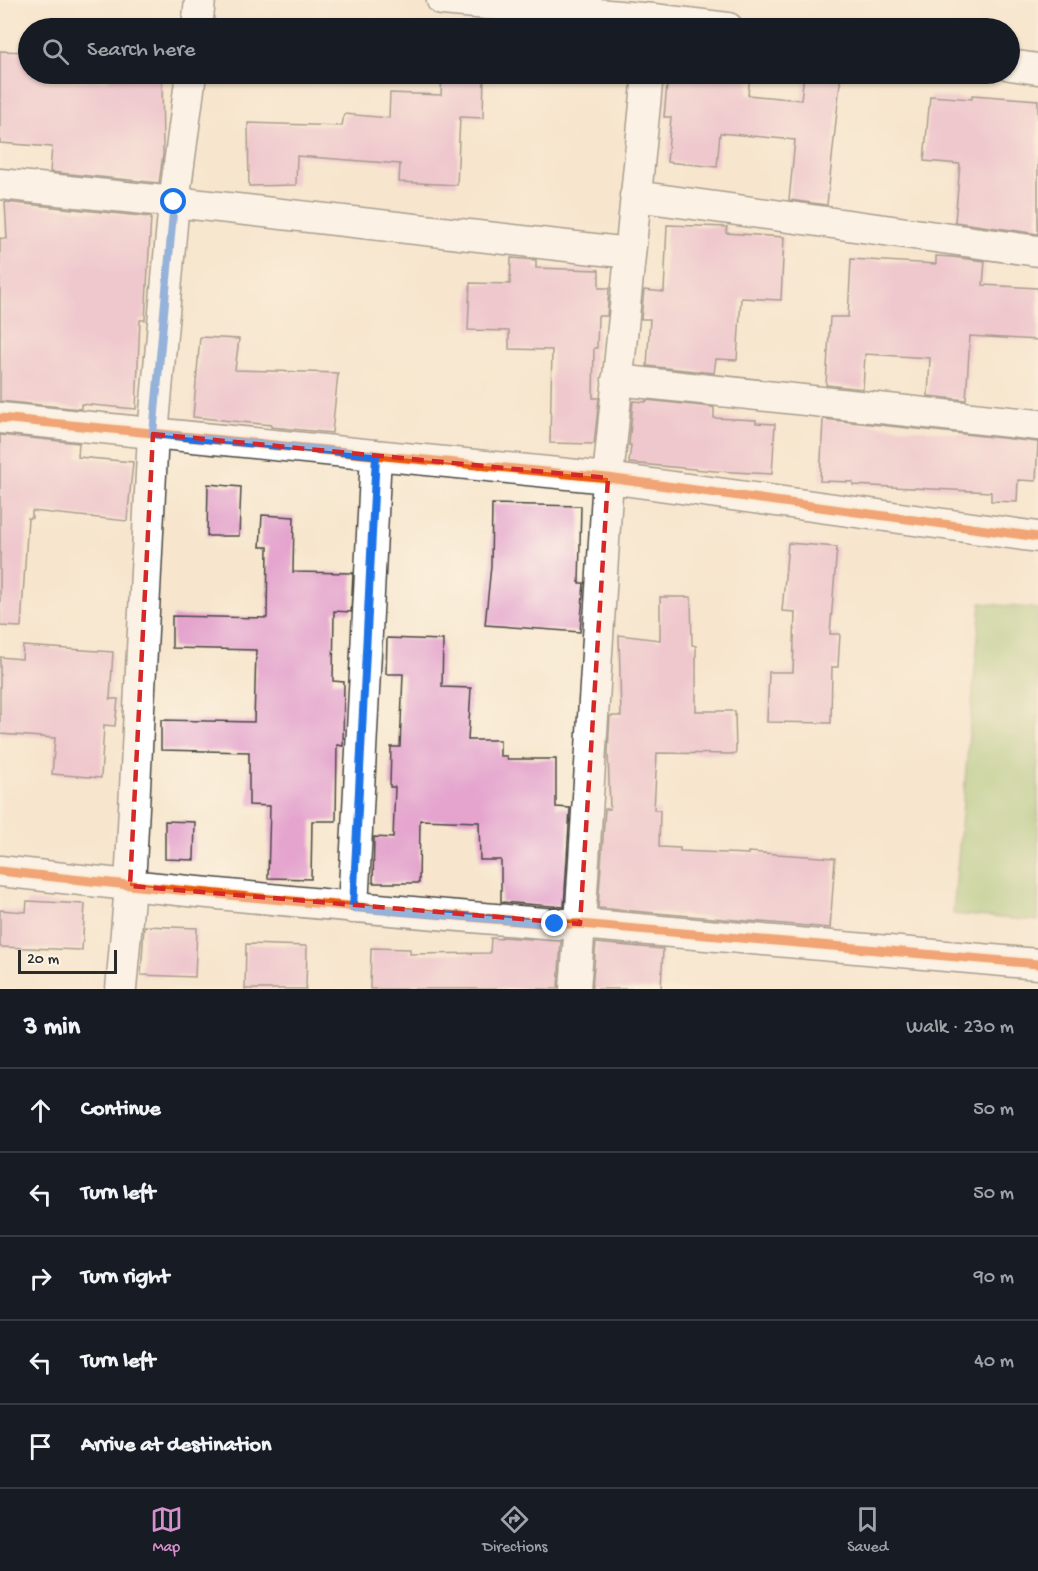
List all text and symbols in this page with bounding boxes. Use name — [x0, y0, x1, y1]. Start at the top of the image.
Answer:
search box — [18, 18, 1020, 84]
icon: search — [39, 35, 72, 68]
text: Search here — [87, 38, 195, 64]
route start — [160, 188, 186, 214]
route end — [541, 910, 567, 936]
scale bar — [18, 947, 117, 974]
text: 20 m — [27, 951, 59, 970]
text: 3 min — [24, 1013, 80, 1044]
text: Walk · 230 m — [906, 1017, 1014, 1040]
icon: ahead — [24, 1094, 57, 1127]
text: Continue — [81, 1097, 161, 1123]
text: 50 m — [973, 1099, 1014, 1122]
icon: left — [24, 1178, 57, 1211]
text: Turn left — [81, 1181, 155, 1207]
text: 50 m — [973, 1183, 1014, 1206]
icon: right — [24, 1262, 57, 1295]
text: Turn right — [81, 1265, 169, 1291]
text: 90 m — [974, 1267, 1014, 1290]
icon: left — [24, 1346, 57, 1379]
text: Turn left — [81, 1349, 155, 1375]
text: 40 m — [974, 1351, 1014, 1374]
icon: arrive — [24, 1430, 57, 1463]
text: Arrive at destination — [81, 1433, 271, 1459]
tab: Map — [150, 1503, 183, 1558]
tab: Directions — [482, 1503, 548, 1558]
tab: Saved — [847, 1503, 888, 1558]

